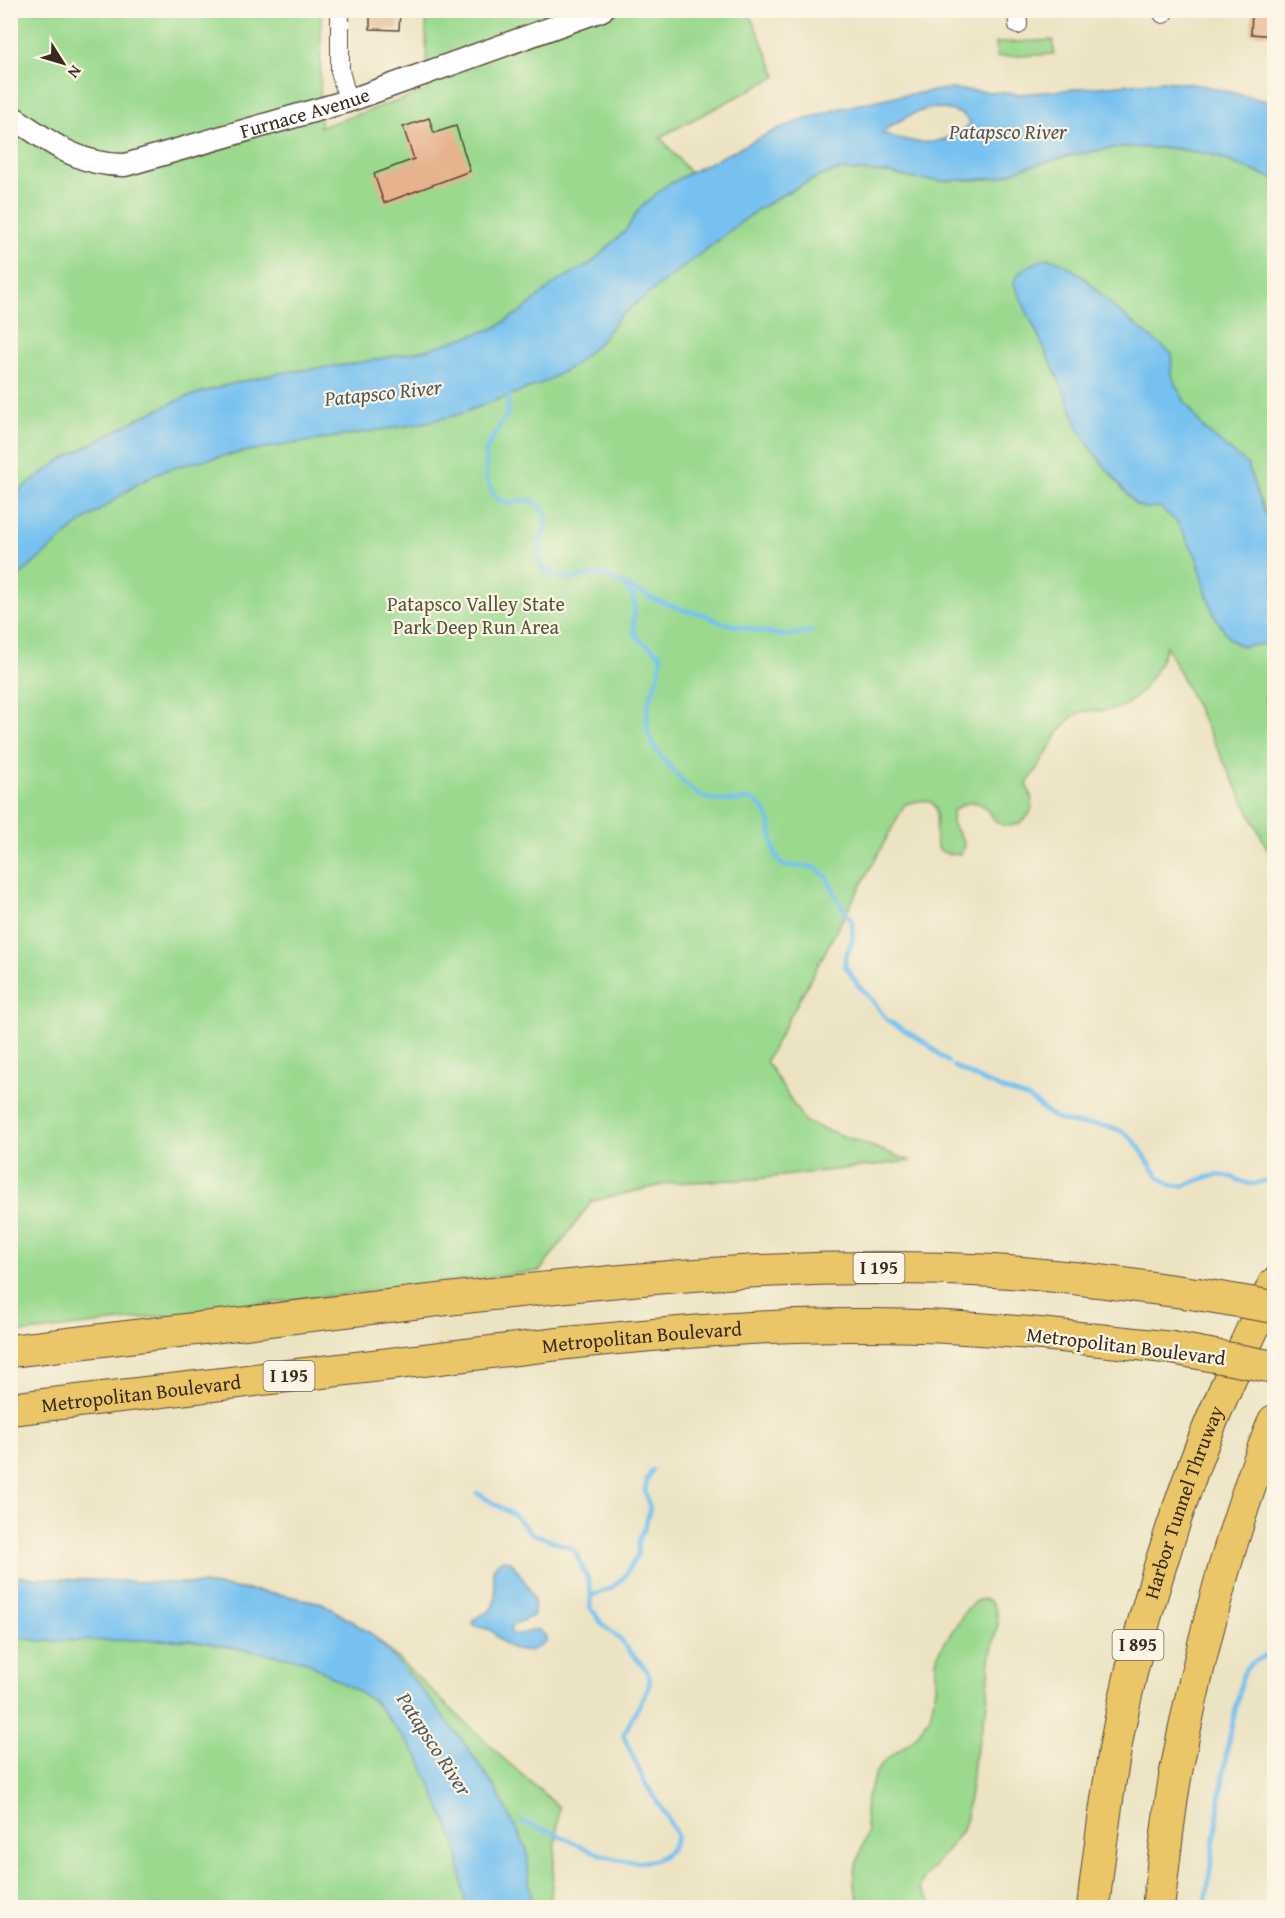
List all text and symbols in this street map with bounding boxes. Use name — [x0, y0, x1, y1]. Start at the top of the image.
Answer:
north arrow — [33, 33, 93, 93]
text: N — [62, 61, 88, 84]
street label: Furnace Avenue — [237, 79, 373, 145]
water label: Patapsco River — [948, 116, 1068, 147]
water label: Patapsco River — [322, 371, 444, 414]
park label: Patapsco Valley State Park Deep Run Area — [387, 589, 565, 641]
road number: I 195 — [854, 1253, 904, 1283]
street label: Metropolitan Boulevard — [540, 1313, 743, 1360]
street label: Metropolitan Boulevard — [1025, 1319, 1228, 1372]
road number: I 195 — [264, 1361, 314, 1391]
street label: Metropolitan Boulevard — [40, 1367, 243, 1419]
street label: Harbor Tunnel Thruway — [1136, 1401, 1230, 1602]
road number: I 895 — [1112, 1630, 1164, 1660]
water label: Patapsco River — [389, 1685, 480, 1803]

